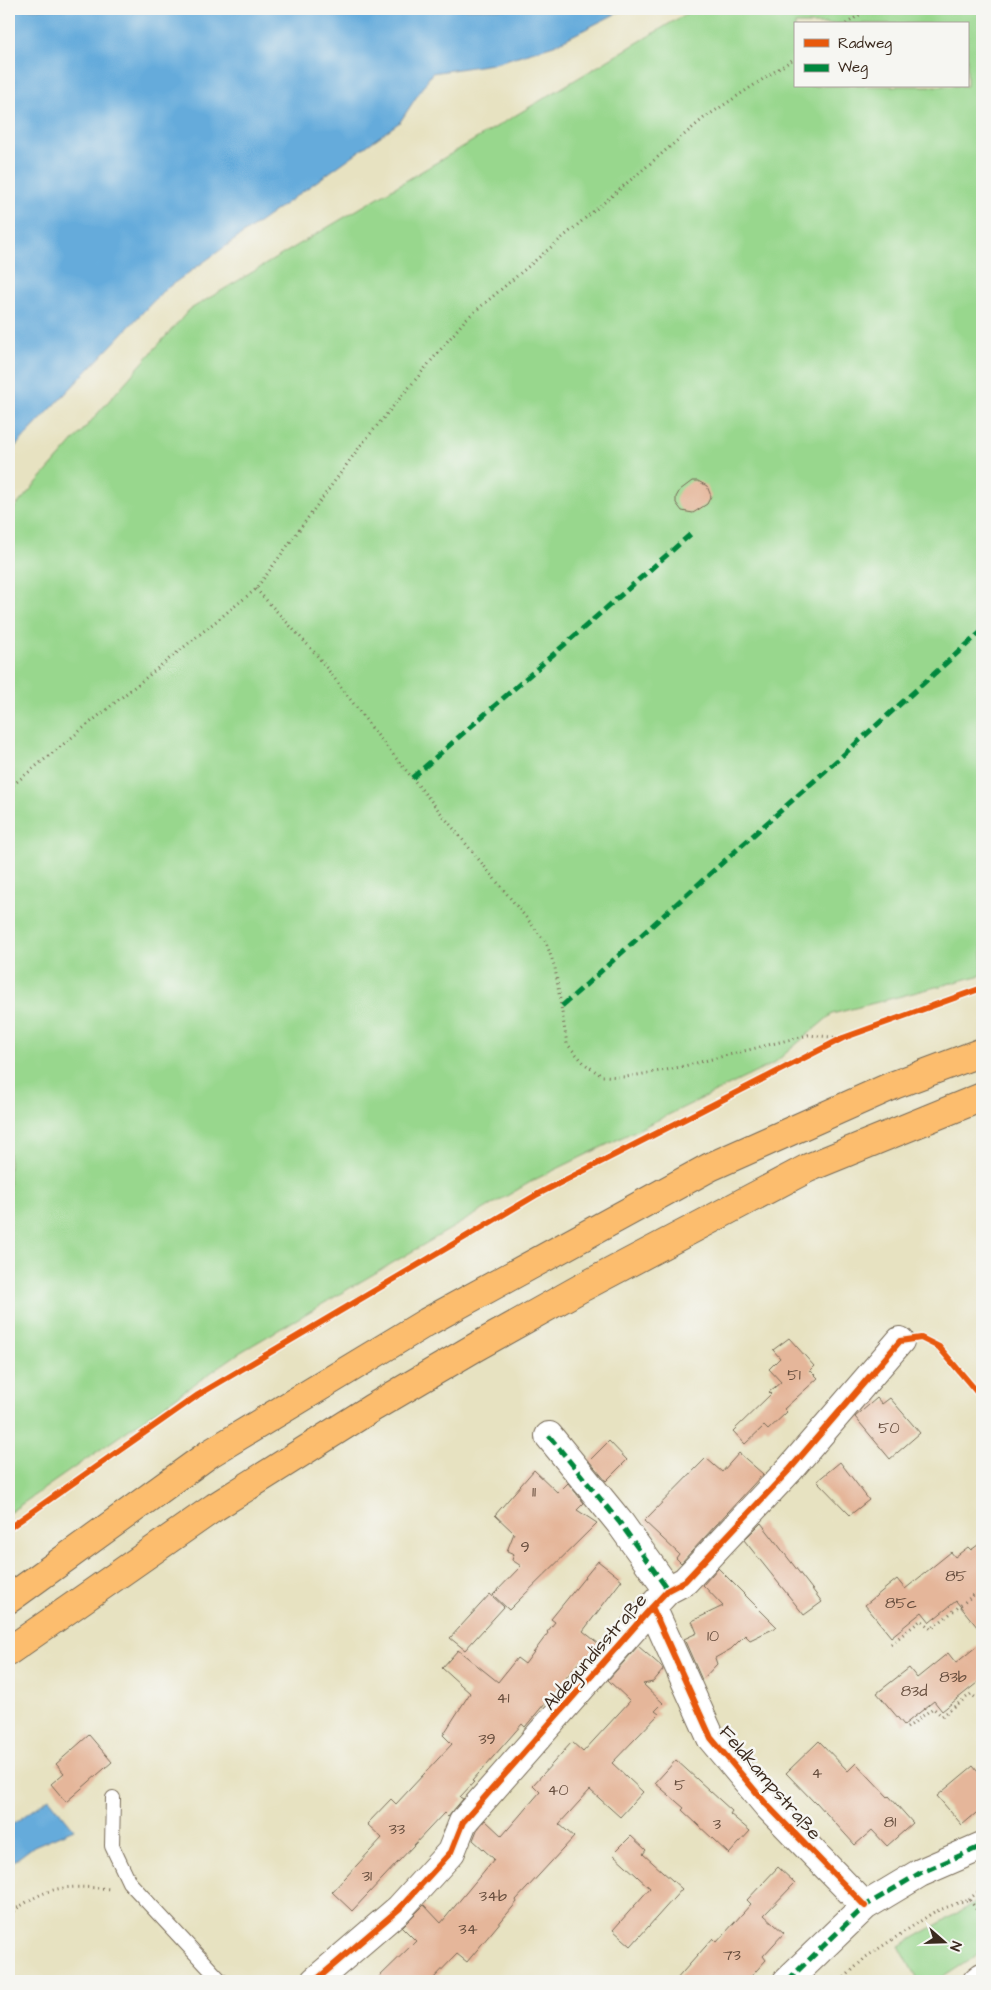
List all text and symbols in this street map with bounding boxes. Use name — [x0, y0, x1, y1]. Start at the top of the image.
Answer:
legend — [794, 22, 968, 88]
text: Radweg — [838, 33, 892, 55]
text: Weg — [838, 57, 868, 79]
house number: 51 — [787, 1364, 801, 1386]
house number: 50 — [878, 1417, 900, 1439]
house number: 11 — [532, 1481, 536, 1503]
house number: 9 — [520, 1536, 530, 1558]
house number: 85 — [945, 1565, 968, 1587]
street label: Aldegundisstraße — [537, 1587, 654, 1717]
house number: 85c — [885, 1592, 917, 1614]
house number: 10 — [707, 1625, 719, 1647]
house number: 83b — [939, 1666, 967, 1688]
house number: 83d — [901, 1680, 927, 1702]
house number: 41 — [497, 1687, 509, 1709]
street label: Feldkampstraße — [712, 1720, 827, 1846]
house number: 39 — [478, 1728, 496, 1750]
house number: 4 — [812, 1762, 823, 1784]
house number: 5 — [674, 1774, 686, 1796]
house number: 40 — [548, 1779, 568, 1801]
house number: 81 — [884, 1811, 896, 1833]
house number: 3 — [713, 1813, 721, 1835]
house number: 33 — [389, 1818, 405, 1840]
house number: 31 — [362, 1865, 372, 1887]
house number: 34b — [479, 1885, 507, 1907]
house number: 34 — [458, 1918, 478, 1940]
north arrow — [918, 1918, 968, 1968]
text: N — [944, 1939, 966, 1954]
house number: 73 — [723, 1944, 741, 1966]

